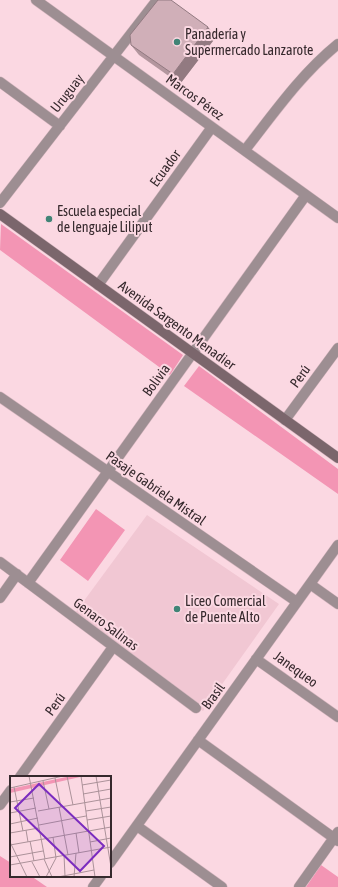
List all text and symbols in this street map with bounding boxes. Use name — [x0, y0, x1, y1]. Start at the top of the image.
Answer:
place label: Panadería y Supermercado Lanzarote — [185, 26, 313, 58]
marker: Panadería y Supermercado Lanzarote — [172, 37, 182, 47]
street label: Uruguay — [47, 70, 87, 115]
street label: Marcos Pérez — [163, 71, 227, 123]
street label: Ecuador — [146, 146, 184, 190]
place label: Escuela especial de lenguaje Liliput — [57, 203, 152, 235]
marker: Escuela especial de lenguaje Liliput — [44, 214, 54, 224]
street label: Avenida Sargento Menadier — [115, 277, 239, 373]
street label: Bolivia — [139, 361, 173, 399]
street label: Perú — [286, 362, 314, 390]
street label: Pasaje Gabriela Mistral — [103, 448, 209, 529]
place label: Liceo Comercial de Puente Alto — [185, 593, 266, 625]
street label: Genaro Salinas — [70, 594, 142, 654]
marker: Liceo Comercial de Puente Alto — [172, 604, 182, 614]
street label: Janequeo — [271, 648, 321, 690]
street label: Brasil — [198, 679, 228, 712]
street label: Perú — [41, 690, 69, 718]
inset map — [10, 776, 111, 877]

